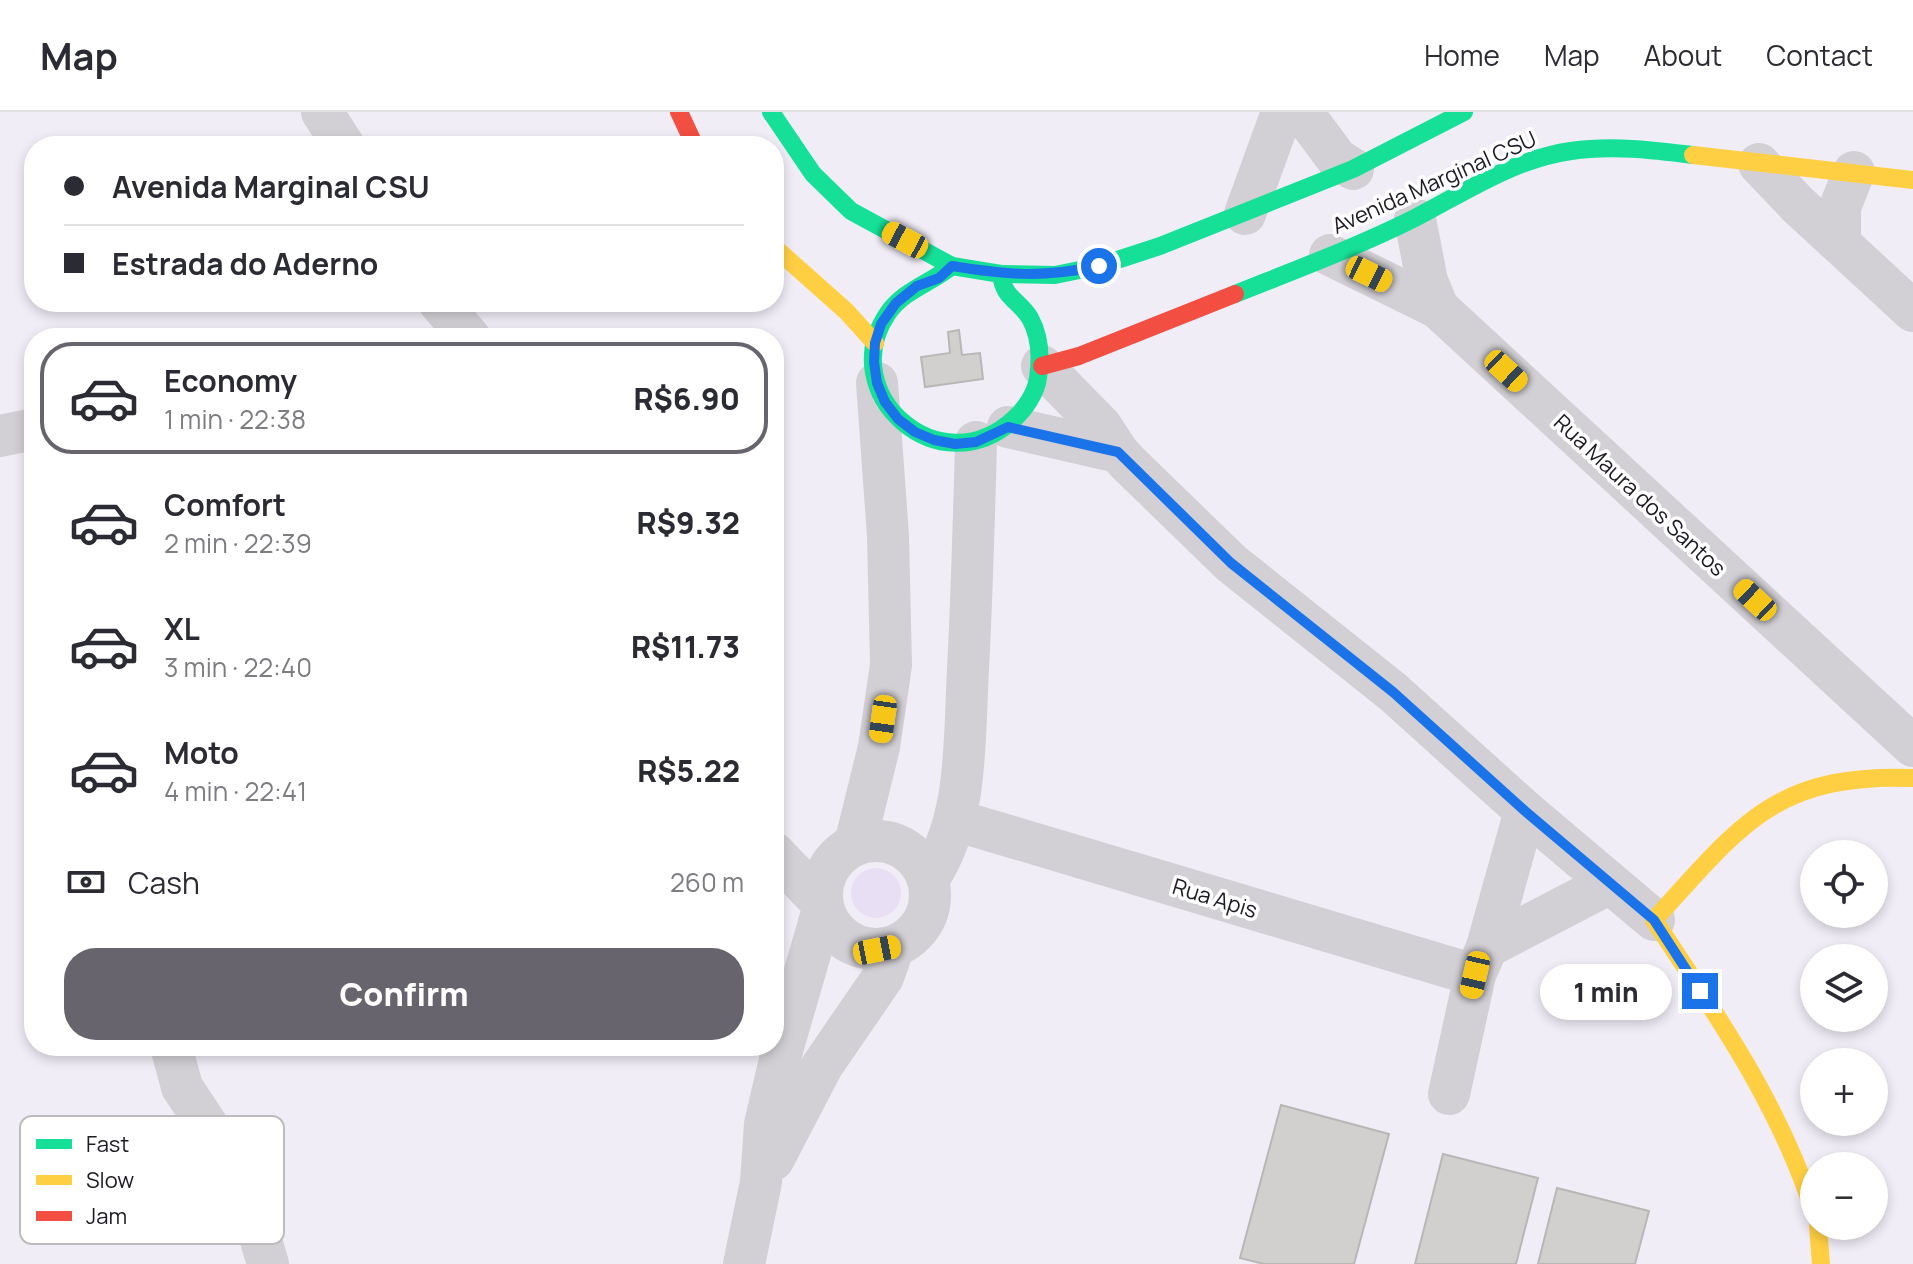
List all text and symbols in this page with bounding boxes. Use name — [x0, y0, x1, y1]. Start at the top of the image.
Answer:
text: Map — [40, 29, 118, 81]
text: Home — [1424, 36, 1500, 74]
text: Map — [1544, 36, 1600, 74]
text: About — [1644, 36, 1722, 74]
text: Contact — [1766, 36, 1873, 74]
street label: Avenida Marginal CSU — [1327, 123, 1541, 241]
text: Avenida Marginal CSU — [112, 166, 430, 207]
car — [878, 218, 932, 262]
text: Estrada do Aderno — [112, 243, 378, 284]
route start — [1081, 248, 1117, 284]
car — [1342, 253, 1396, 295]
car — [1480, 346, 1532, 396]
text: Economy — [164, 360, 297, 401]
icon: car — [68, 362, 140, 434]
text: R$6.90 — [634, 378, 740, 419]
text: 1 min · 22:38 — [164, 401, 306, 437]
street label: Rua Maura dos Santos — [1547, 407, 1733, 583]
text: Comfort — [164, 484, 286, 525]
icon: car — [68, 486, 140, 558]
text: R$9.32 — [637, 502, 740, 543]
text: 2 min · 22:39 — [164, 525, 312, 561]
car — [1729, 575, 1781, 625]
text: XL — [164, 608, 200, 649]
icon: car — [68, 610, 140, 682]
text: R$11.73 — [631, 626, 740, 667]
text: 3 min · 22:40 — [164, 649, 312, 685]
car — [868, 694, 898, 744]
text: Moto — [164, 732, 239, 773]
icon: car — [68, 734, 140, 806]
text: R$5.22 — [637, 750, 740, 791]
text: 4 min · 22:41 — [164, 773, 307, 809]
map controls — [1800, 840, 1888, 1240]
button: locate — [1800, 840, 1888, 928]
icon: cash — [64, 860, 108, 904]
text: Cash — [128, 862, 200, 903]
text: 260 m — [670, 864, 744, 900]
street label: Rua Apis — [1169, 871, 1261, 925]
car — [851, 934, 903, 966]
button: layers — [1800, 944, 1888, 1032]
button: Confirm — [64, 948, 744, 1040]
car — [1458, 949, 1492, 1001]
callout: 1 min — [1540, 963, 1672, 1019]
route end — [1682, 973, 1718, 1009]
text: 1 min — [1573, 974, 1639, 1010]
button: + — [1800, 1048, 1888, 1136]
legend — [20, 1116, 284, 1244]
text: Fast — [86, 1129, 129, 1159]
button: − — [1800, 1152, 1888, 1240]
text: Slow — [86, 1165, 134, 1195]
text: Jam — [86, 1201, 127, 1231]

